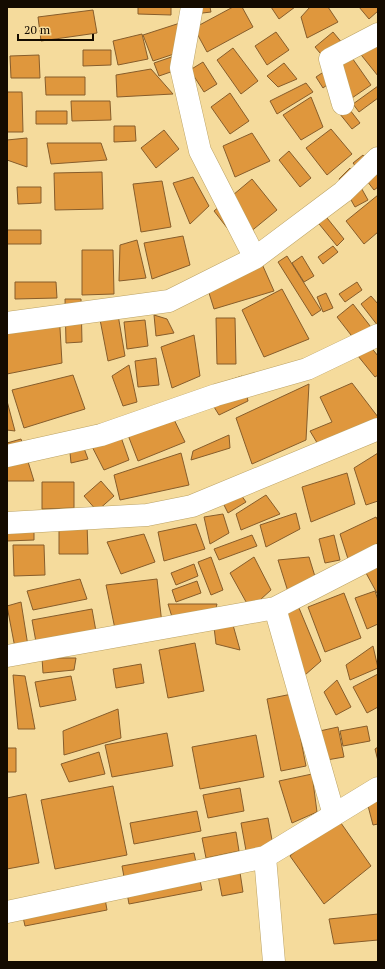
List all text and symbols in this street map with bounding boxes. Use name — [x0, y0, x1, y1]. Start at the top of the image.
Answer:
scale bar — [18, 16, 93, 42]
text: 20 m — [24, 22, 51, 37]

